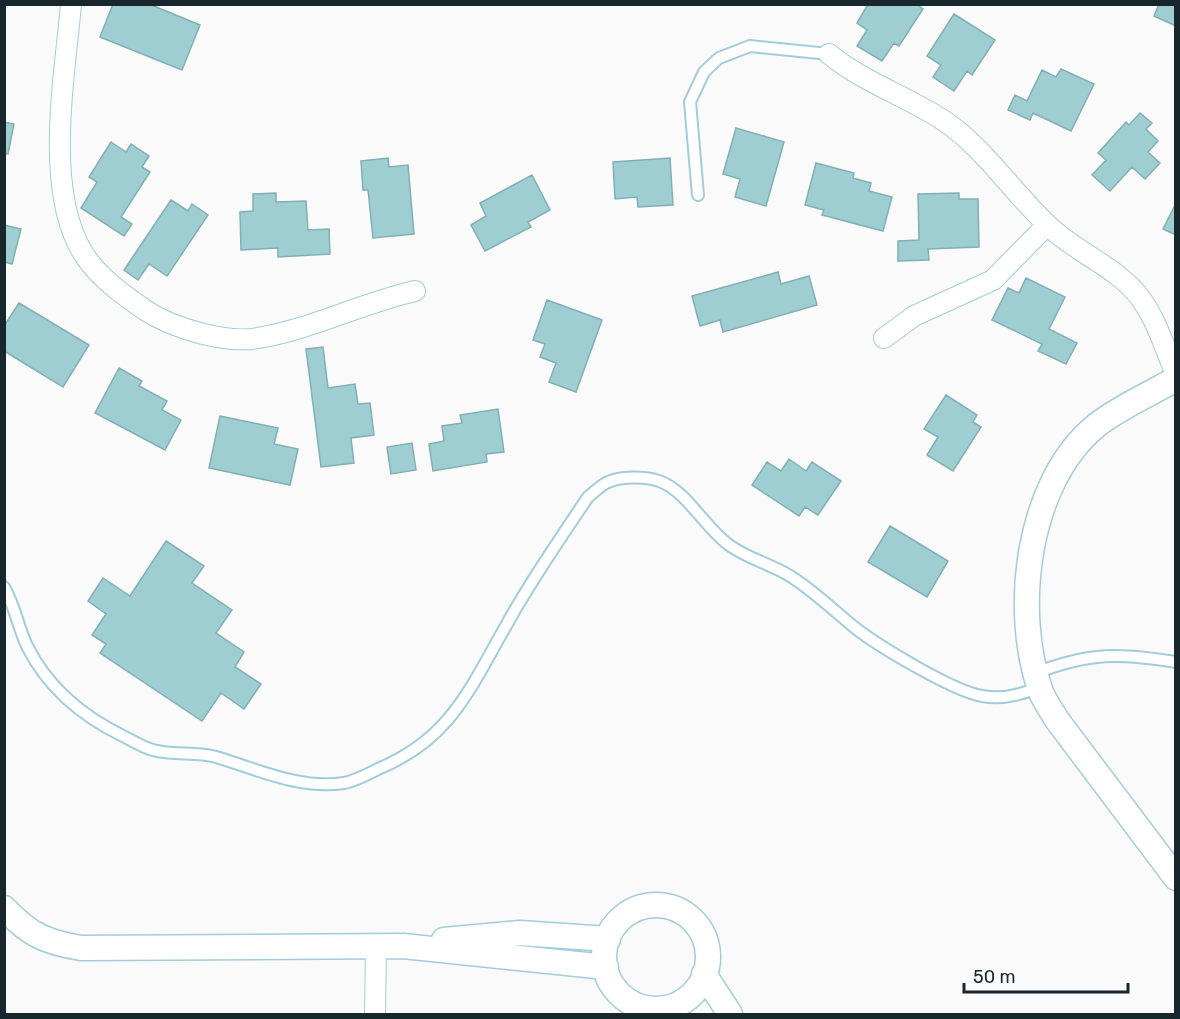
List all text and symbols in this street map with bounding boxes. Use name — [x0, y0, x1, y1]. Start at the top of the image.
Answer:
scale bar — [964, 956, 1128, 994]
text: 50 m — [973, 966, 1016, 988]

